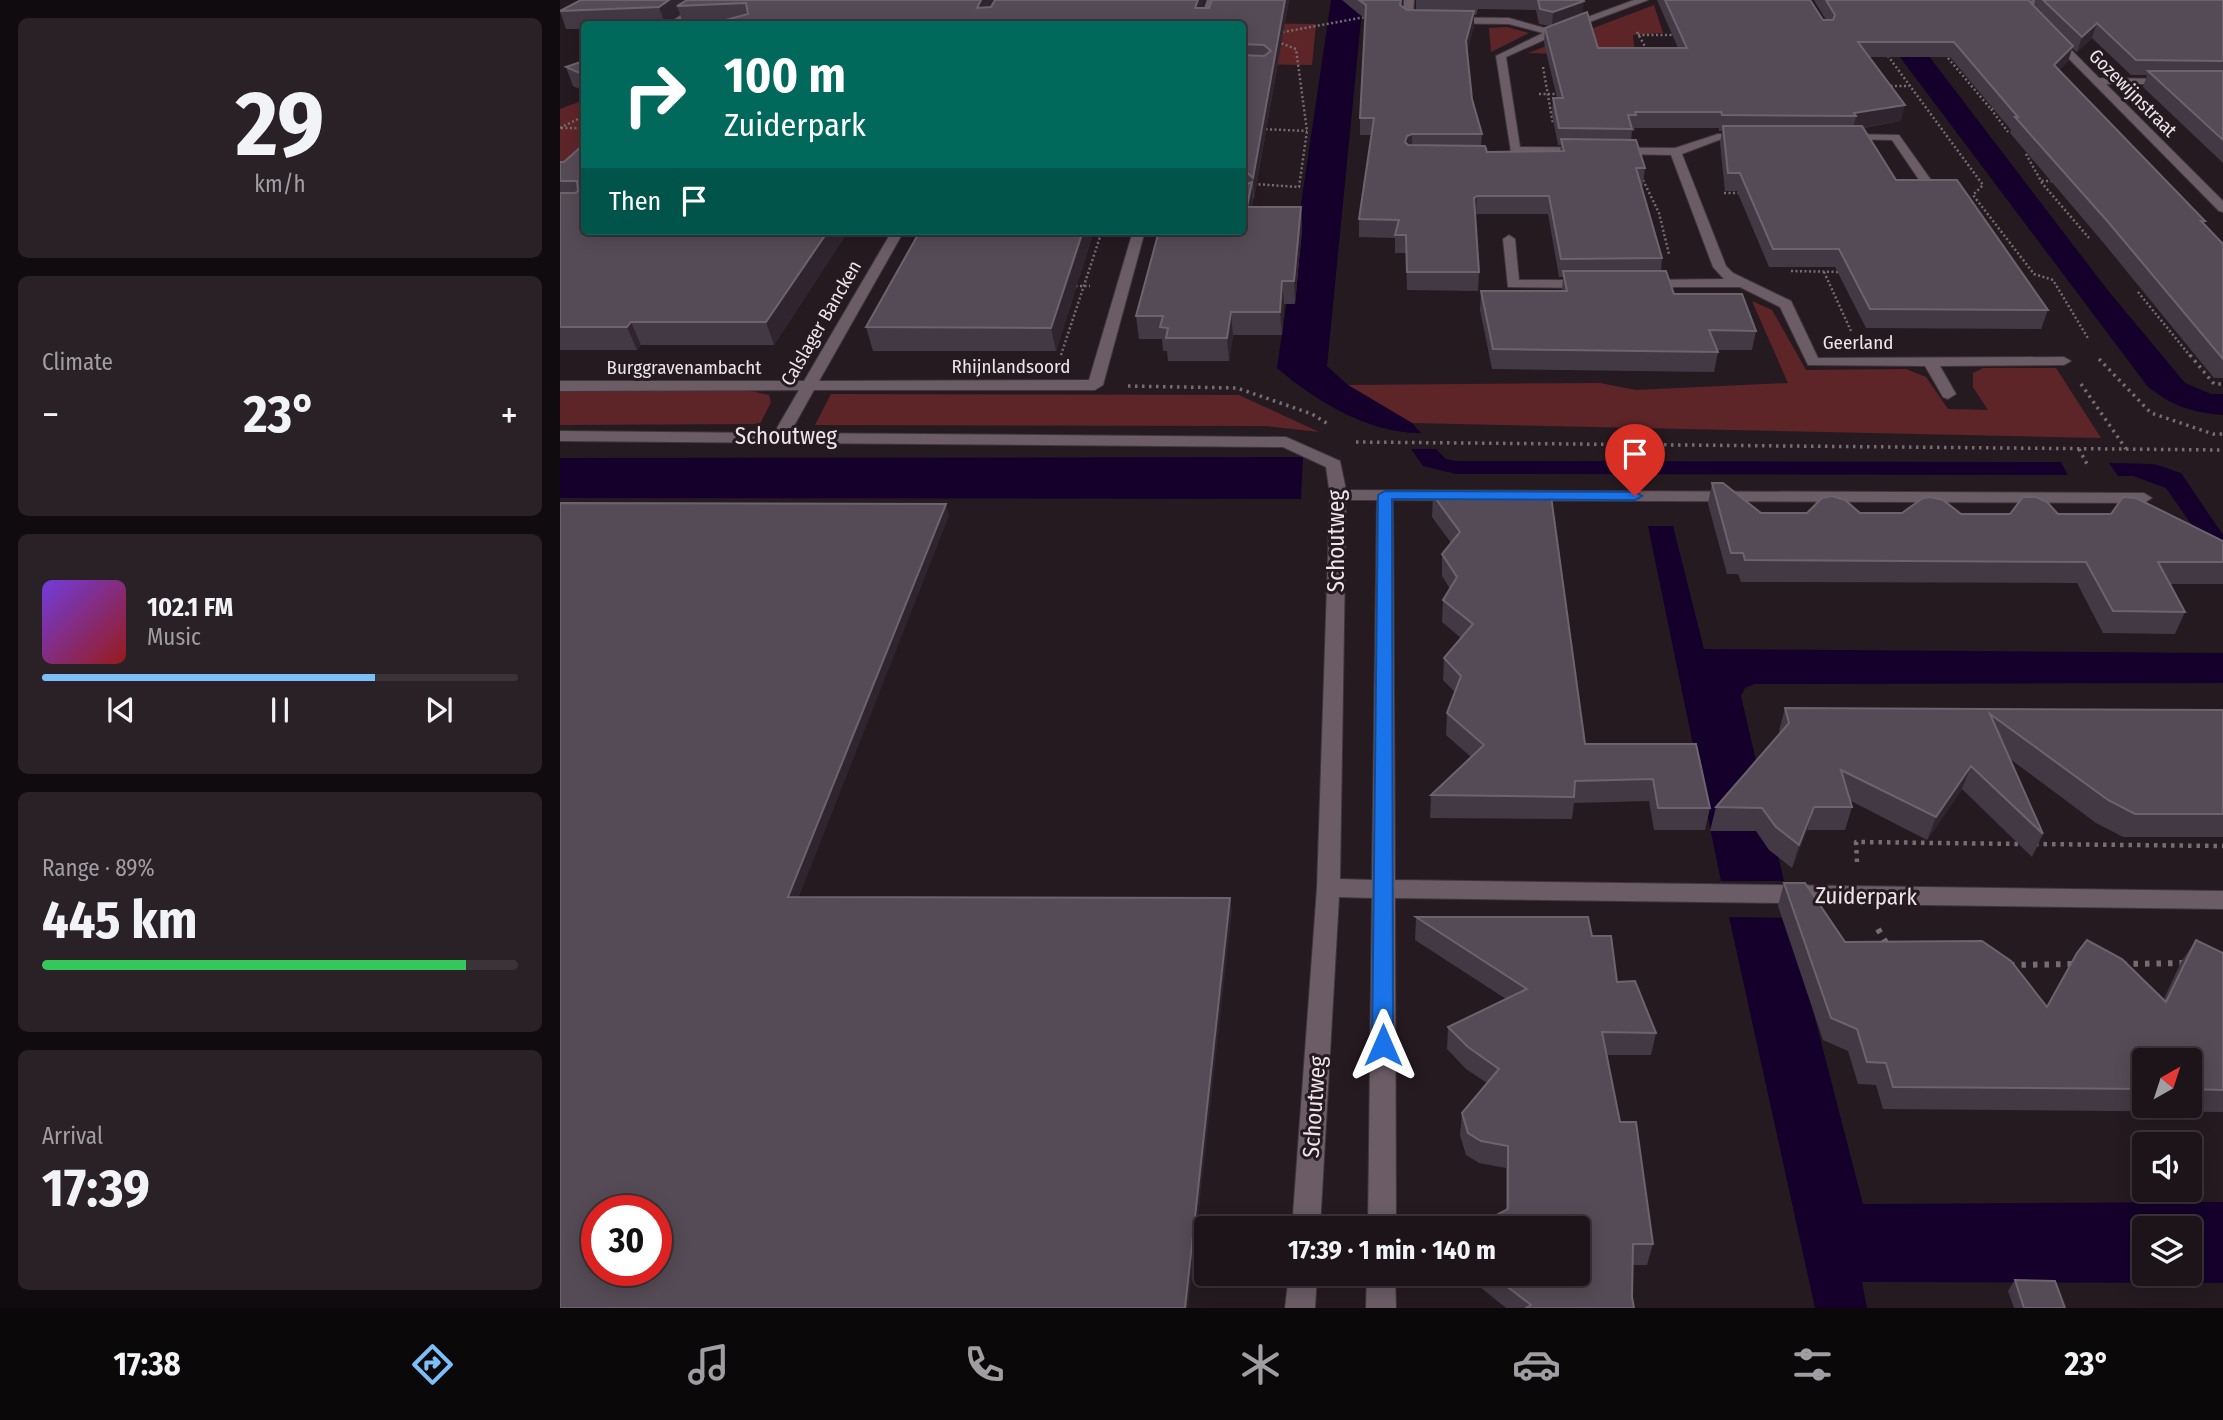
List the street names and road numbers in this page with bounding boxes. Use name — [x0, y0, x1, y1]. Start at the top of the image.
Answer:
street label: Gozewijnstraat — [2084, 44, 2182, 142]
street label: Calslager Bancken — [776, 256, 866, 390]
street label: Geerland — [1823, 331, 1893, 354]
street label: Rhijnlandsoord — [952, 355, 1070, 378]
street label: Burggravenambacht — [607, 356, 762, 379]
street label: Schoutweg — [735, 422, 837, 450]
street label: Schoutweg — [1322, 490, 1350, 592]
street label: Zuiderpark — [1815, 881, 1918, 911]
street label: Schoutweg — [1296, 1055, 1332, 1159]

